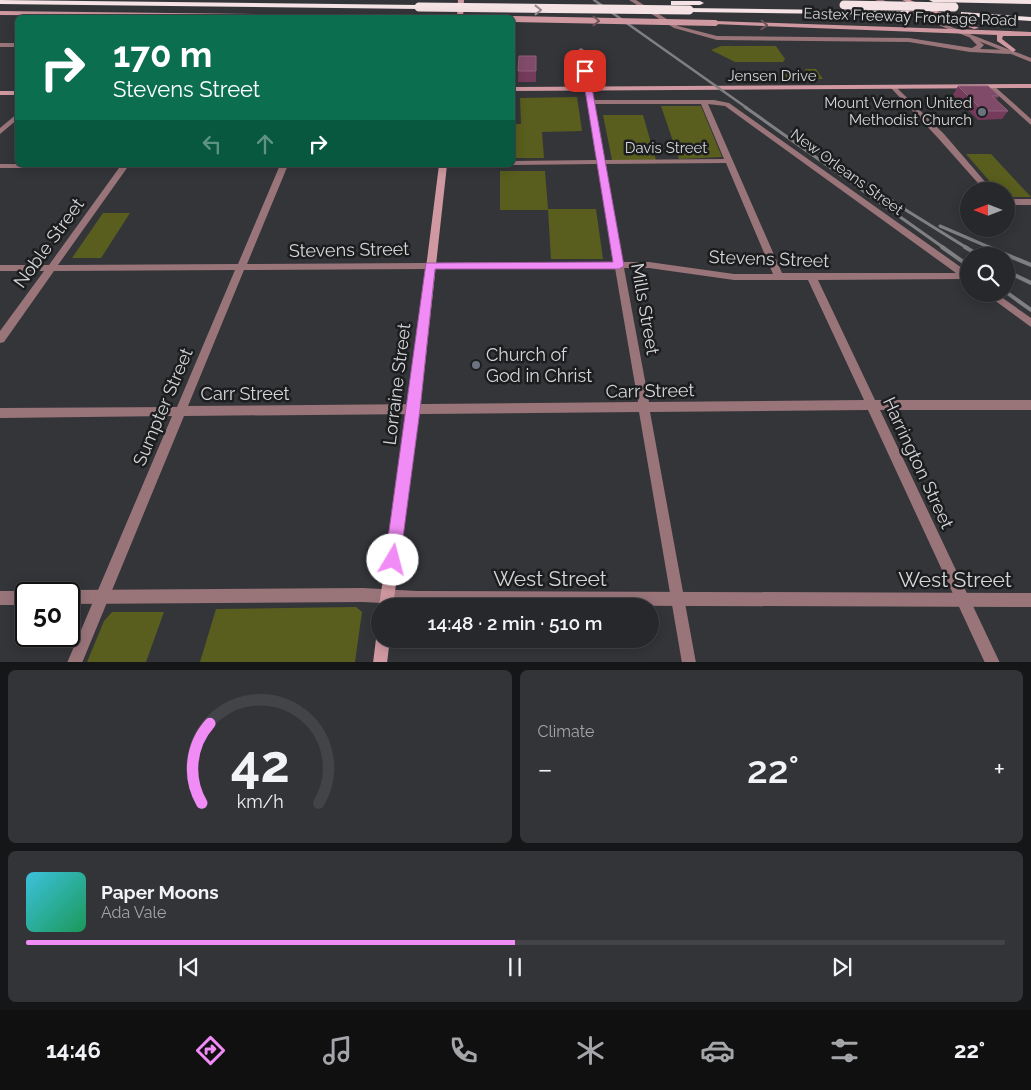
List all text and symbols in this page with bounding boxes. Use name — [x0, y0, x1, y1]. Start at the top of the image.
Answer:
street label: Eastex Freeway Frontage Road — [803, 4, 1017, 30]
one-way arrow — [534, 5, 542, 15]
one-way arrow — [592, 16, 600, 26]
one-way arrow — [760, 19, 768, 30]
text: 170 m — [113, 34, 212, 75]
icon: right — [30, 35, 95, 100]
pin — [564, 50, 606, 92]
icon: arrive — [571, 57, 599, 85]
street label: Jensen Drive — [727, 67, 817, 85]
text: Stevens Street — [113, 76, 260, 102]
place label: Mount Vernon United Methodist Church — [824, 94, 972, 129]
marker: Mount Vernon United Methodist Church — [976, 106, 988, 118]
street label: New Orleans Street — [787, 125, 907, 219]
icon: left — [198, 130, 226, 158]
icon: ahead — [251, 130, 279, 158]
icon: right — [304, 130, 332, 158]
street label: Davis Street — [625, 139, 707, 157]
north arrow — [960, 182, 1015, 238]
map controls — [960, 182, 1015, 302]
street label: Noble Street — [9, 194, 88, 292]
street label: Stevens Street — [289, 238, 409, 261]
street label: Stevens Street — [708, 246, 830, 271]
button: search — [960, 247, 1015, 302]
street label: Mills Street — [627, 261, 664, 356]
street label: Lorraine Street — [379, 322, 414, 446]
place label: Church of God in Christ — [486, 344, 592, 386]
street label: Sumpter Street — [128, 345, 197, 469]
marker: Church of God in Christ — [470, 359, 482, 371]
street label: Carr Street — [605, 379, 695, 402]
street label: Carr Street — [201, 383, 289, 404]
street label: Harrington Street — [879, 394, 958, 532]
position arrow — [366, 533, 418, 585]
street label: West Street — [493, 566, 607, 591]
street label: West Street — [898, 567, 1012, 592]
speed limit sign: 50 — [15, 582, 80, 647]
text: 14:48 · 2 min · 510 m — [428, 612, 602, 634]
text: Climate — [538, 722, 594, 741]
text: 42 — [230, 733, 289, 794]
text: 22° — [747, 747, 799, 792]
text: − — [538, 753, 553, 786]
text: + — [993, 753, 1005, 786]
text: km/h — [236, 791, 283, 812]
text: Paper Moons — [101, 881, 219, 903]
text: Ada Vale — [101, 903, 166, 922]
icon: previous — [175, 953, 203, 981]
icon: pause — [501, 953, 529, 981]
icon: next — [828, 953, 856, 981]
icon: directions — [193, 1033, 228, 1068]
icon: music — [320, 1033, 355, 1068]
icon: phone — [446, 1033, 481, 1068]
icon: climate — [573, 1033, 608, 1068]
icon: car — [700, 1033, 735, 1068]
icon: filters — [827, 1033, 862, 1068]
text: 14:46 — [46, 1037, 101, 1063]
text: 22° — [954, 1037, 985, 1063]

